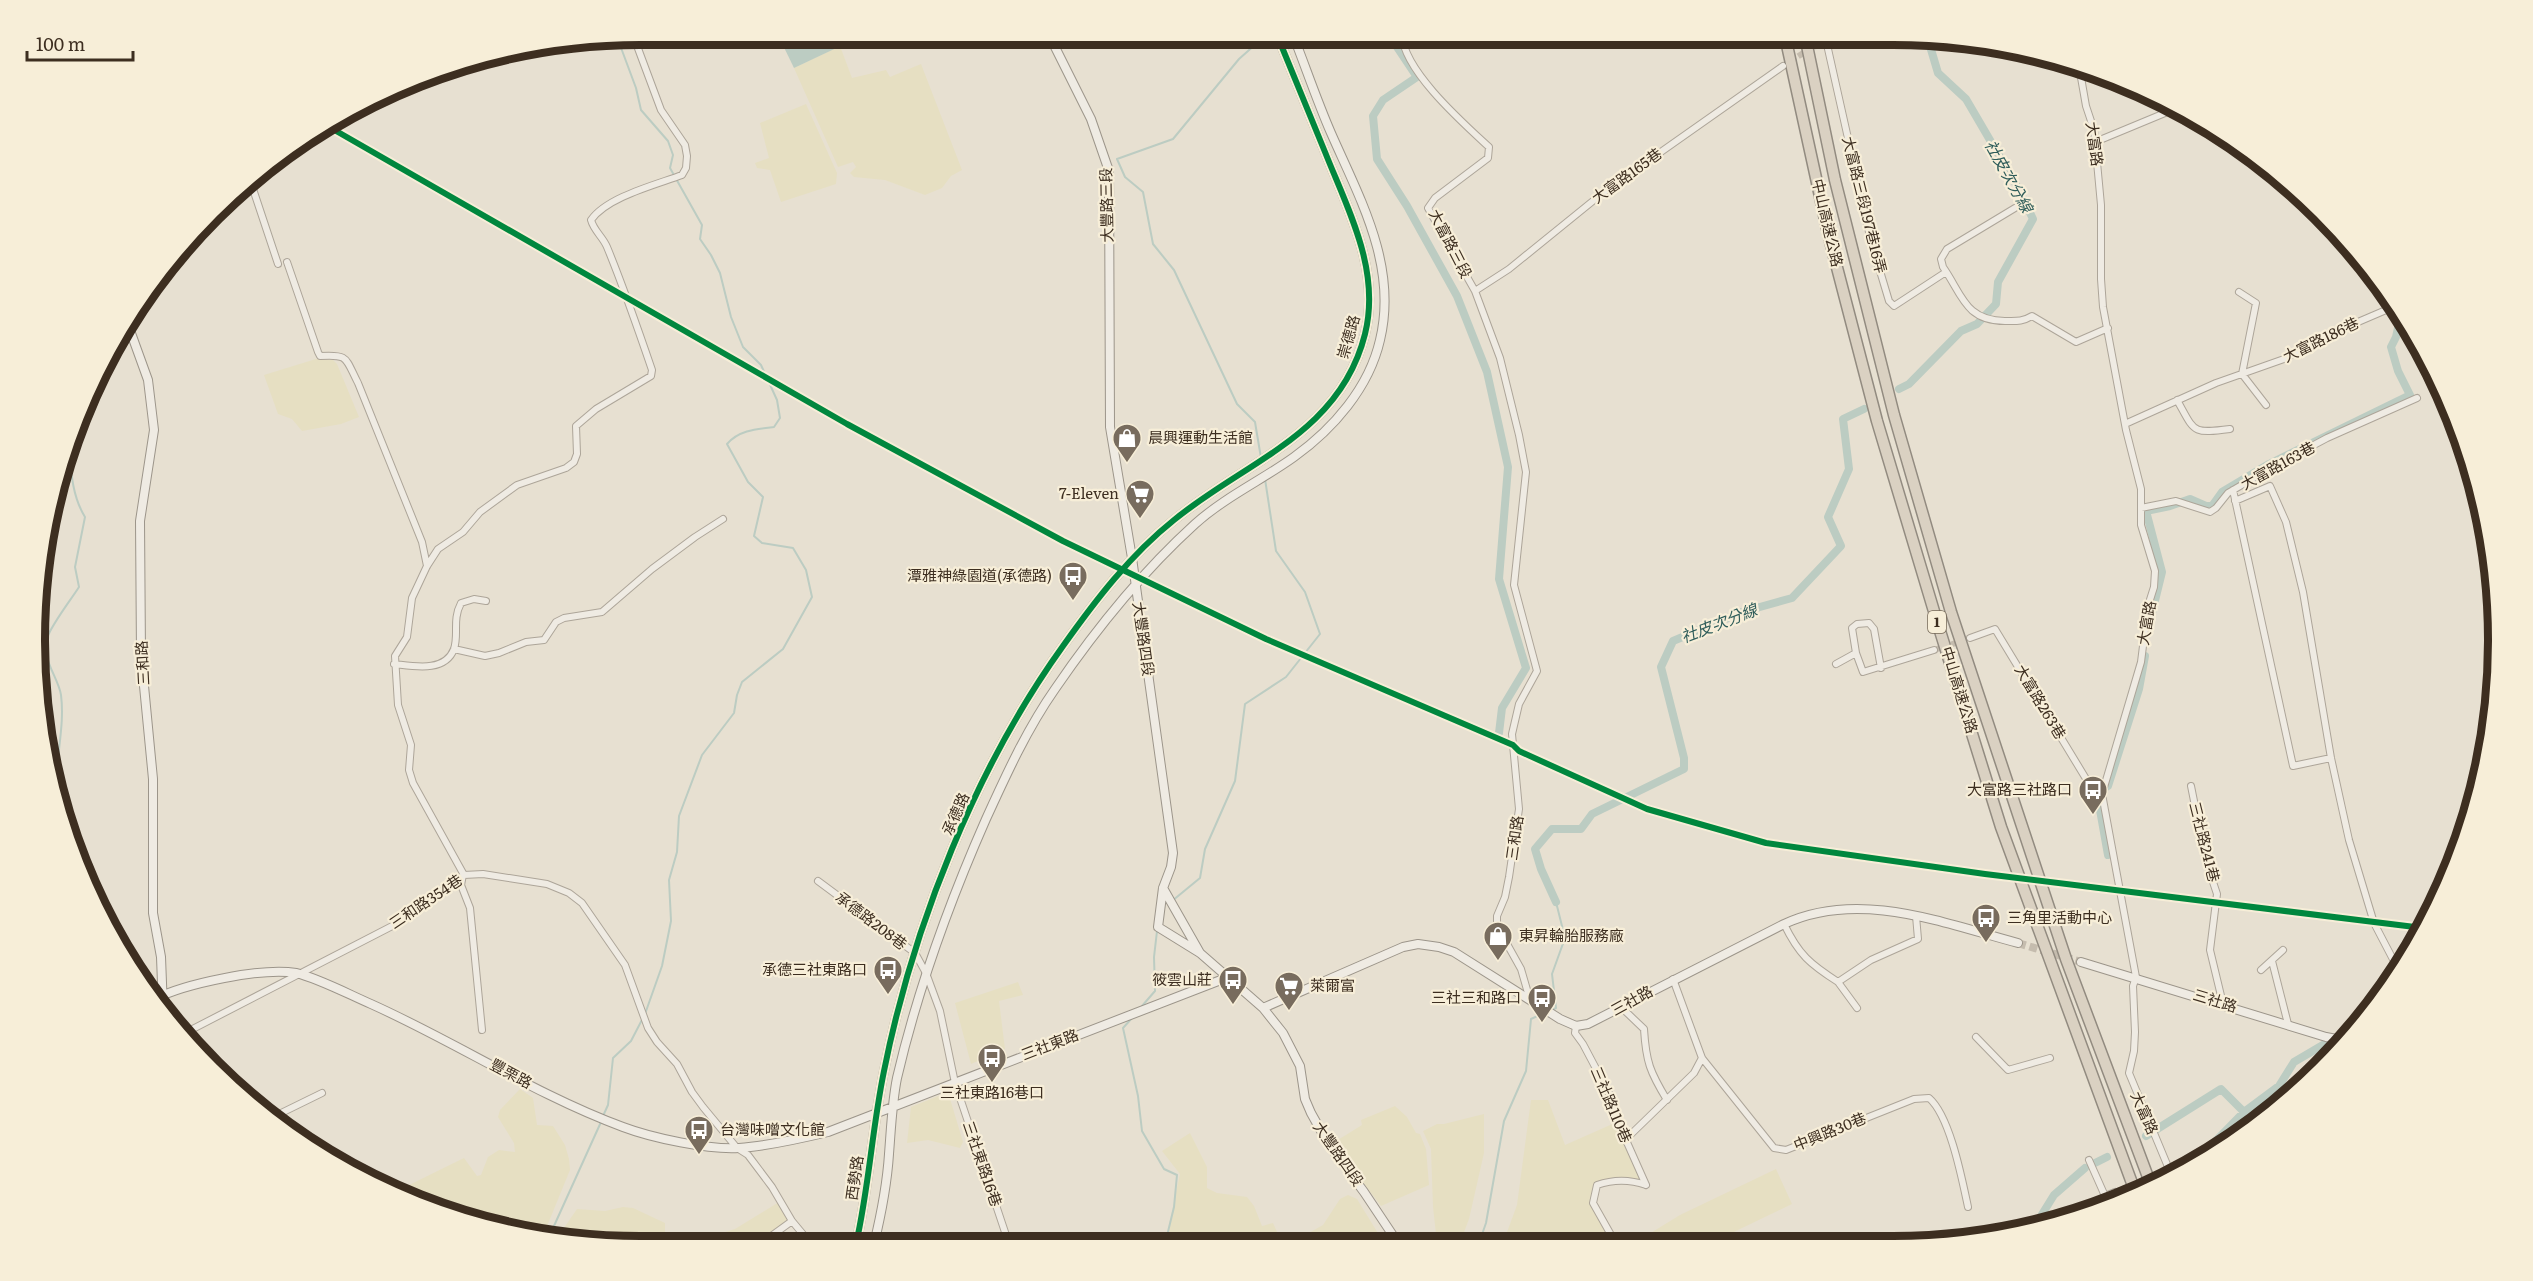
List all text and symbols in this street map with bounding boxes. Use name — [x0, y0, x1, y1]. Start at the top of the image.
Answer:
scale bar — [27, 24, 134, 62]
text: 100 m — [36, 30, 85, 57]
street label: 大富路 — [2081, 120, 2110, 168]
street label: 大富路三段197巷16弄 — [1837, 134, 1894, 276]
water label: 社皮次分線 — [1980, 135, 2041, 218]
street label: 大富路165巷 — [1586, 141, 1666, 208]
street label: 大豐路三段 — [1093, 167, 1118, 243]
street label: 中山高速公路 — [1807, 176, 1850, 269]
street label: 大富路三段 — [1424, 205, 1479, 282]
street label: 大富路186巷 — [2278, 310, 2362, 367]
street label: 崇德路 — [1330, 312, 1365, 361]
shop icon: 晨興運動生活館 — [1111, 422, 1143, 464]
place label: 晨興運動生活館 — [1148, 425, 1253, 448]
street label: 大富路163巷 — [2236, 435, 2319, 495]
supermarket icon: 7-Eleven — [1124, 478, 1156, 520]
place label: 7-Eleven — [1059, 481, 1119, 504]
bus stop icon: 潭雅神綠園道(承德路) — [1057, 560, 1089, 602]
place label: 潭雅神綠園道(承德路) — [907, 563, 1052, 586]
water label: 社皮次分線 — [1677, 596, 1762, 648]
street label: 大富路 — [2130, 599, 2161, 647]
street label: 大豐路四段 — [1128, 600, 1161, 678]
road number: 1 — [1928, 611, 1946, 633]
street label: 三和路 — [129, 640, 154, 686]
street label: 中山高速公路 — [1936, 643, 1985, 736]
street label: 大富路263巷 — [2010, 659, 2073, 743]
bus stop icon: 大富路三社路口 — [2077, 774, 2109, 816]
place label: 大富路三社路口 — [1967, 777, 2072, 800]
street label: 承德路 — [935, 788, 974, 839]
street label: 三社路241巷 — [2184, 799, 2227, 884]
street label: 三和路 — [1499, 814, 1528, 862]
street label: 三和路354巷 — [384, 868, 466, 934]
street label: 承德路208巷 — [831, 885, 913, 954]
bus stop icon: 三角里活動中心 — [1970, 902, 2002, 944]
place label: 三角里活動中心 — [2007, 905, 2112, 928]
shop icon: 東昇輪胎服務廠 — [1482, 920, 1514, 962]
place label: 東昇輪胎服務廠 — [1519, 923, 1624, 946]
bus stop icon: 承德三社東路口 — [872, 954, 904, 996]
place label: 承德三社東路口 — [762, 957, 867, 980]
bus stop icon: 筱雲山莊 — [1217, 964, 1249, 1006]
place label: 筱雲山莊 — [1152, 967, 1212, 990]
supermarket icon: 萊爾富 — [1273, 970, 1305, 1012]
place label: 萊爾富 — [1310, 973, 1355, 996]
street label: 三社路 — [1606, 979, 1657, 1021]
bus stop icon: 三社三和路口 — [1526, 982, 1558, 1024]
street label: 三社路 — [2191, 982, 2240, 1017]
place label: 三社三和路口 — [1431, 985, 1521, 1008]
street label: 三社東路 — [1017, 1022, 1082, 1065]
bus stop icon: 三社東路16巷口 — [976, 1042, 1008, 1084]
street label: 豐栗路 — [486, 1052, 537, 1093]
street label: 三社路110巷 — [1586, 1063, 1639, 1146]
place label: 三社東路16巷口 — [940, 1080, 1044, 1103]
street label: 大富路 — [2126, 1087, 2165, 1138]
street label: 中興路30巷 — [1790, 1106, 1869, 1156]
bus stop icon: 台灣味噌文化館 — [683, 1114, 715, 1156]
street label: 大豐路四段 — [1308, 1116, 1370, 1190]
place label: 台灣味噌文化館 — [720, 1117, 825, 1140]
street label: 三社東路16巷 — [958, 1118, 1009, 1209]
street label: 西勢路 — [839, 1154, 868, 1202]

